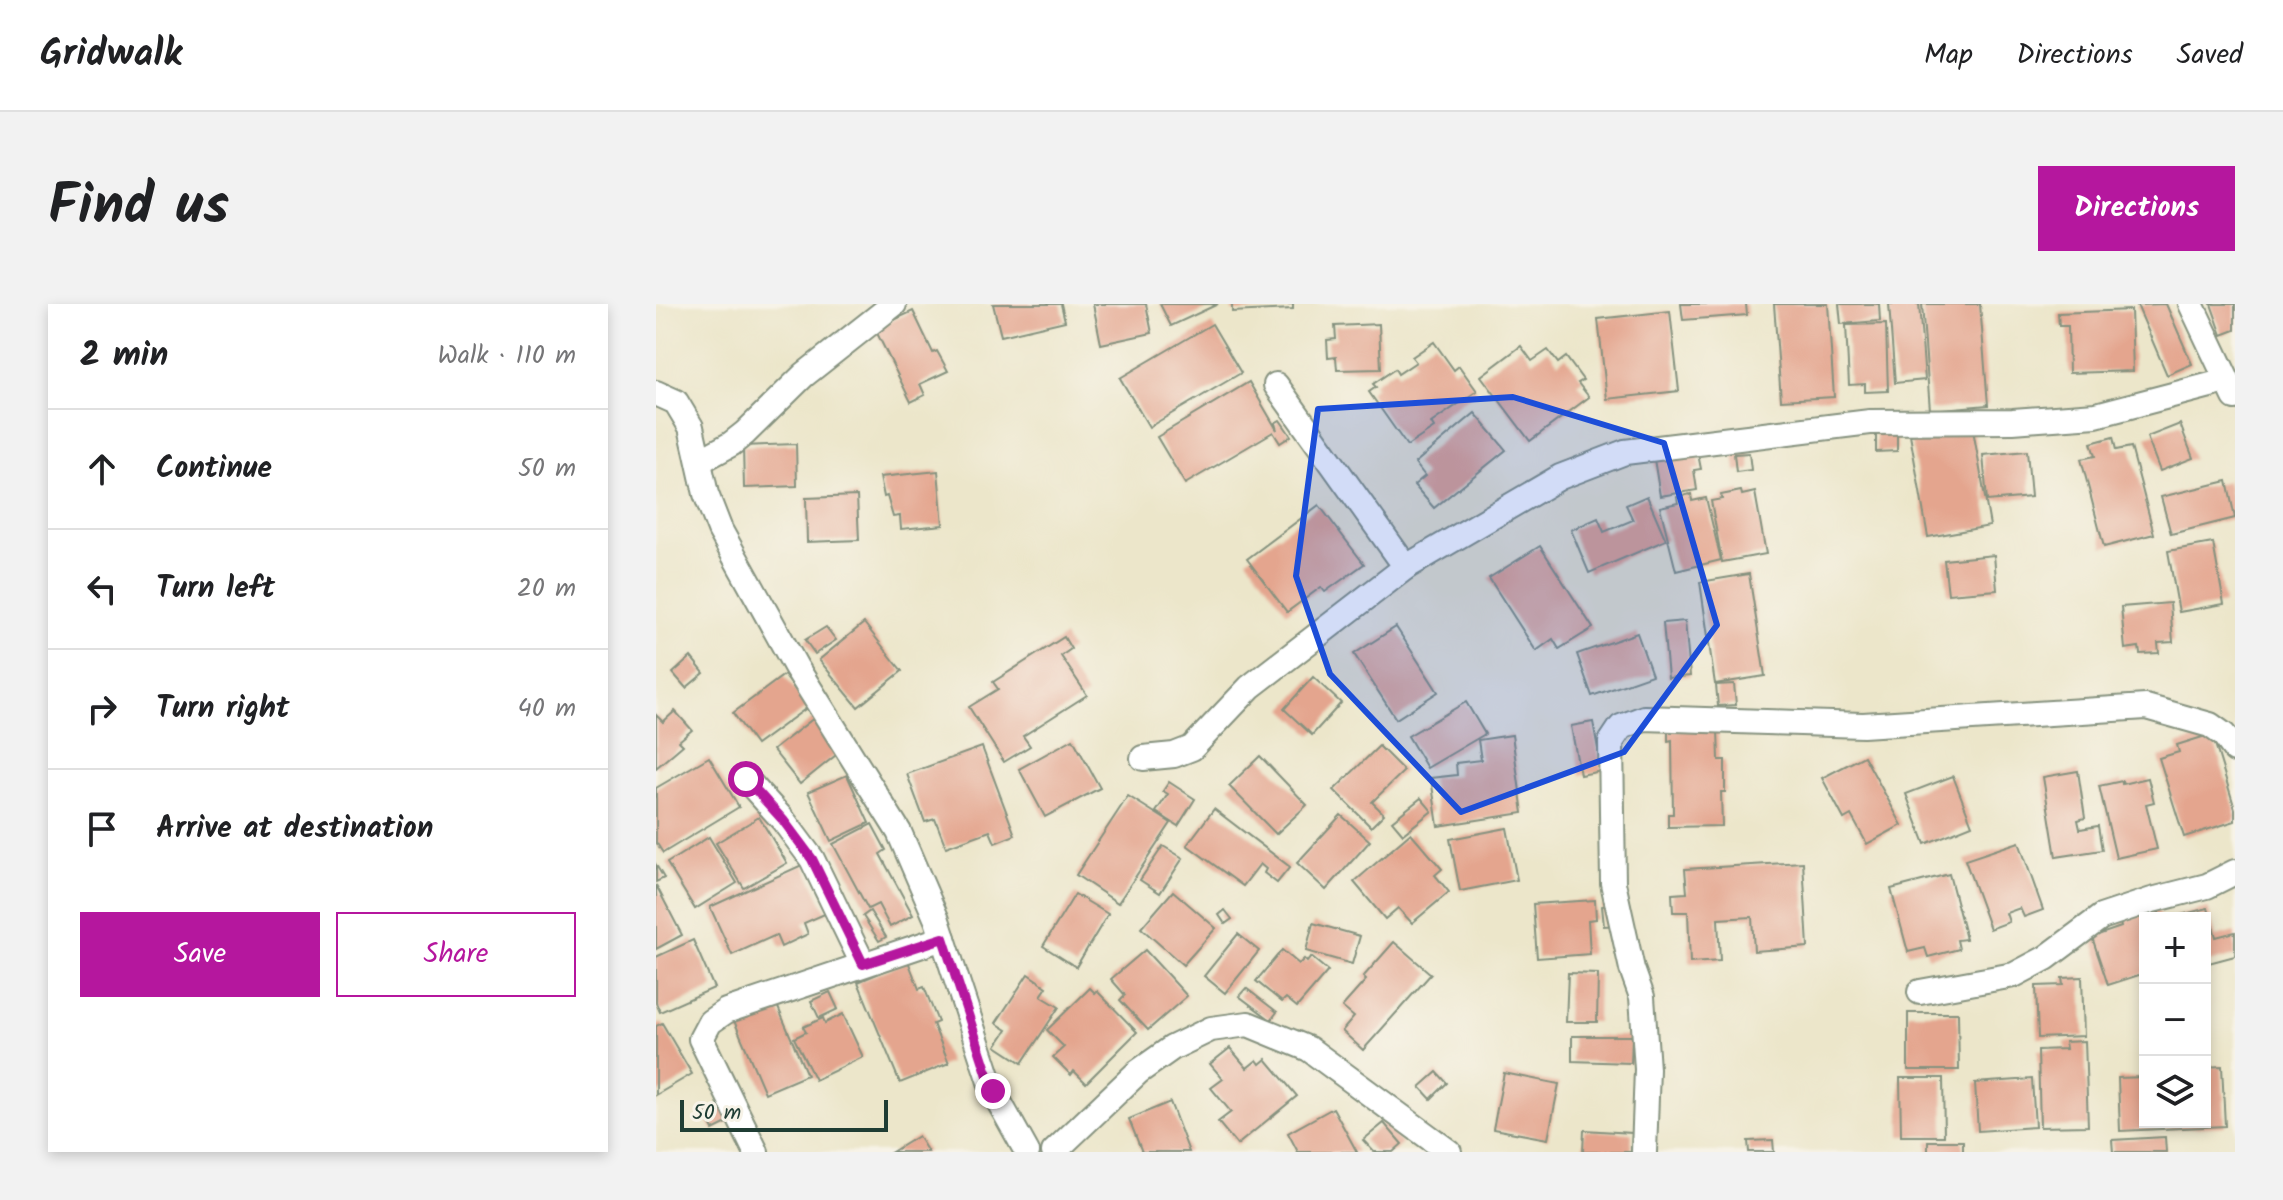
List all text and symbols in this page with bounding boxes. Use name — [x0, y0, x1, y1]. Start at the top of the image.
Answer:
text: Gridwalk — [40, 25, 182, 85]
text: Map — [1924, 33, 1973, 78]
text: Directions — [2017, 33, 2133, 78]
text: Saved — [2177, 33, 2243, 78]
text: Find us — [48, 163, 229, 253]
button: Directions — [2038, 166, 2235, 251]
text: 2 min — [80, 329, 168, 383]
text: Walk · 110 m — [437, 335, 576, 377]
text: Continue — [156, 445, 272, 493]
icon: ahead — [80, 447, 124, 491]
text: 50 m — [518, 448, 576, 490]
text: Turn left — [156, 565, 275, 613]
icon: left — [80, 567, 124, 611]
text: 20 m — [517, 568, 576, 610]
text: Turn right — [156, 685, 289, 733]
icon: right — [80, 687, 124, 731]
text: 40 m — [518, 688, 576, 730]
route start — [728, 761, 764, 797]
text: Arrive at destination — [156, 805, 433, 853]
icon: arrive — [80, 807, 124, 851]
button: Save — [80, 912, 320, 997]
button: Share — [336, 912, 576, 997]
map controls — [2139, 912, 2211, 1128]
button: + — [2139, 912, 2211, 984]
button: − — [2139, 984, 2211, 1056]
button: layers — [2139, 1056, 2211, 1128]
route end — [975, 1073, 1011, 1109]
scale bar — [680, 1096, 888, 1132]
text: 50 m — [692, 1096, 741, 1131]

